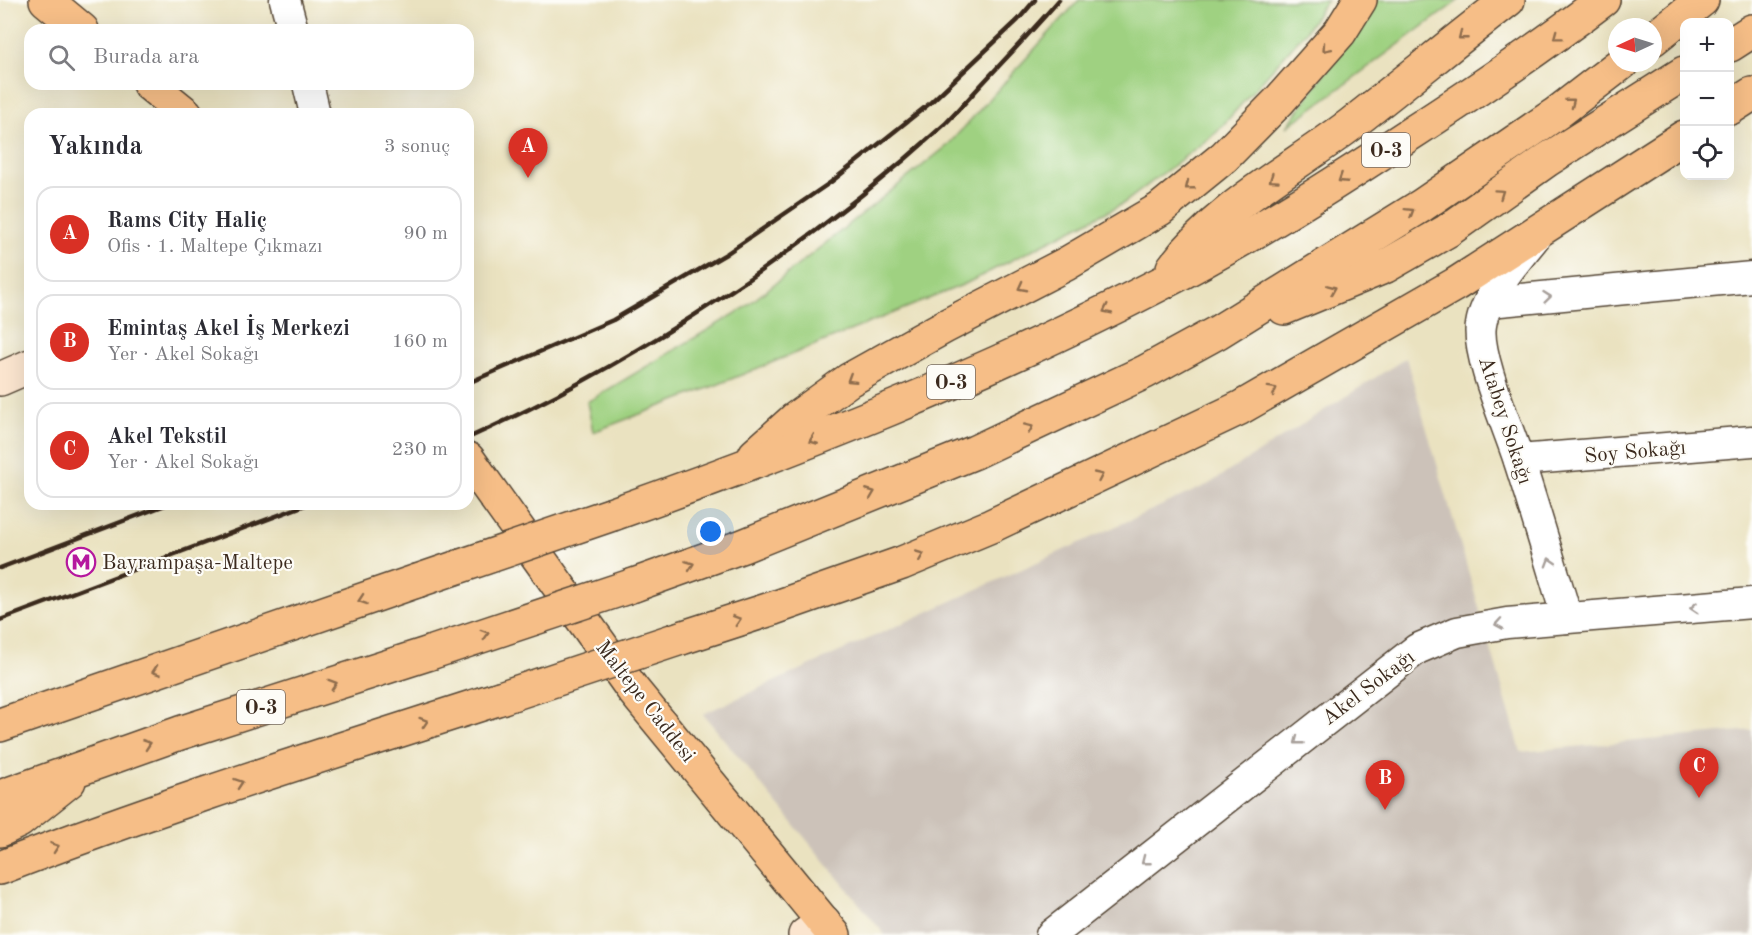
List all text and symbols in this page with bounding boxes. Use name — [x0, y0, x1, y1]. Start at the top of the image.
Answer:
north arrow — [1608, 18, 1662, 72]
map controls — [1680, 18, 1734, 180]
button: + — [1680, 18, 1734, 72]
search box — [24, 24, 474, 90]
one-way arrow — [1457, 28, 1468, 39]
one-way arrow — [1553, 28, 1564, 39]
icon: search — [45, 41, 78, 74]
one-way arrow — [1322, 41, 1333, 51]
text: Burada ara — [93, 46, 199, 68]
button: − — [1680, 72, 1734, 126]
one-way arrow — [1564, 99, 1575, 110]
button: locate — [1680, 126, 1734, 180]
pin: A — [508, 128, 548, 178]
road number: O-3 — [1362, 133, 1410, 167]
text: Yakında — [48, 134, 143, 160]
text: 3 sonuç — [384, 137, 450, 157]
one-way arrow — [1268, 172, 1279, 183]
one-way arrow — [1338, 172, 1349, 183]
one-way arrow — [1184, 178, 1195, 189]
one-way arrow — [1494, 189, 1505, 200]
one-way arrow — [1404, 208, 1414, 220]
text: Rams City Haliç — [107, 210, 267, 232]
text: A — [62, 224, 77, 244]
text: 90 m — [403, 224, 448, 244]
text: Ofis · 1. Maltepe Çıkmazı — [107, 237, 322, 257]
one-way arrow — [1018, 280, 1029, 291]
one-way arrow — [1325, 284, 1336, 296]
one-way arrow — [1543, 291, 1552, 304]
one-way arrow — [1102, 303, 1113, 315]
text: Emintaş Akel İş Merkezi — [107, 318, 350, 340]
text: B — [62, 332, 77, 352]
text: 160 m — [392, 332, 448, 352]
text: Yer · Akel Sokağı — [107, 345, 259, 365]
street label: Atabey Sokağı — [1474, 354, 1535, 487]
road number: O-3 — [927, 365, 975, 399]
one-way arrow — [847, 372, 857, 384]
one-way arrow — [1267, 385, 1278, 397]
one-way arrow — [1022, 423, 1033, 435]
text: Akel Tekstil — [107, 426, 227, 448]
one-way arrow — [809, 433, 820, 445]
street label: Soy Sokağı — [1583, 438, 1687, 467]
text: C — [63, 440, 76, 460]
text: 230 m — [392, 440, 448, 460]
text: Yer · Akel Sokağı — [107, 453, 259, 473]
one-way arrow — [1092, 472, 1103, 484]
one-way arrow — [865, 488, 876, 500]
your location — [696, 517, 725, 546]
metro station icon: Bayrampaşa-Maltepe — [65, 546, 97, 578]
one-way arrow — [914, 550, 925, 562]
place label: Bayrampaşa-Maltepe — [102, 553, 293, 574]
one-way arrow — [1545, 557, 1557, 568]
one-way arrow — [684, 560, 694, 573]
one-way arrow — [357, 592, 368, 605]
one-way arrow — [1689, 601, 1698, 614]
one-way arrow — [731, 615, 742, 627]
one-way arrow — [1495, 618, 1504, 630]
one-way arrow — [479, 629, 490, 642]
street label: Maltepe Caddesi — [591, 637, 699, 767]
street label: Akel Sokağı — [1319, 647, 1419, 730]
one-way arrow — [151, 663, 162, 676]
one-way arrow — [327, 679, 338, 691]
road number: O-3 — [237, 690, 285, 724]
one-way arrow — [418, 717, 429, 730]
one-way arrow — [1294, 733, 1305, 744]
one-way arrow — [141, 739, 152, 752]
pin: C — [1680, 748, 1718, 798]
pin: B — [1366, 760, 1404, 810]
one-way arrow — [233, 778, 244, 791]
one-way arrow — [49, 842, 60, 854]
one-way arrow — [1140, 854, 1151, 865]

